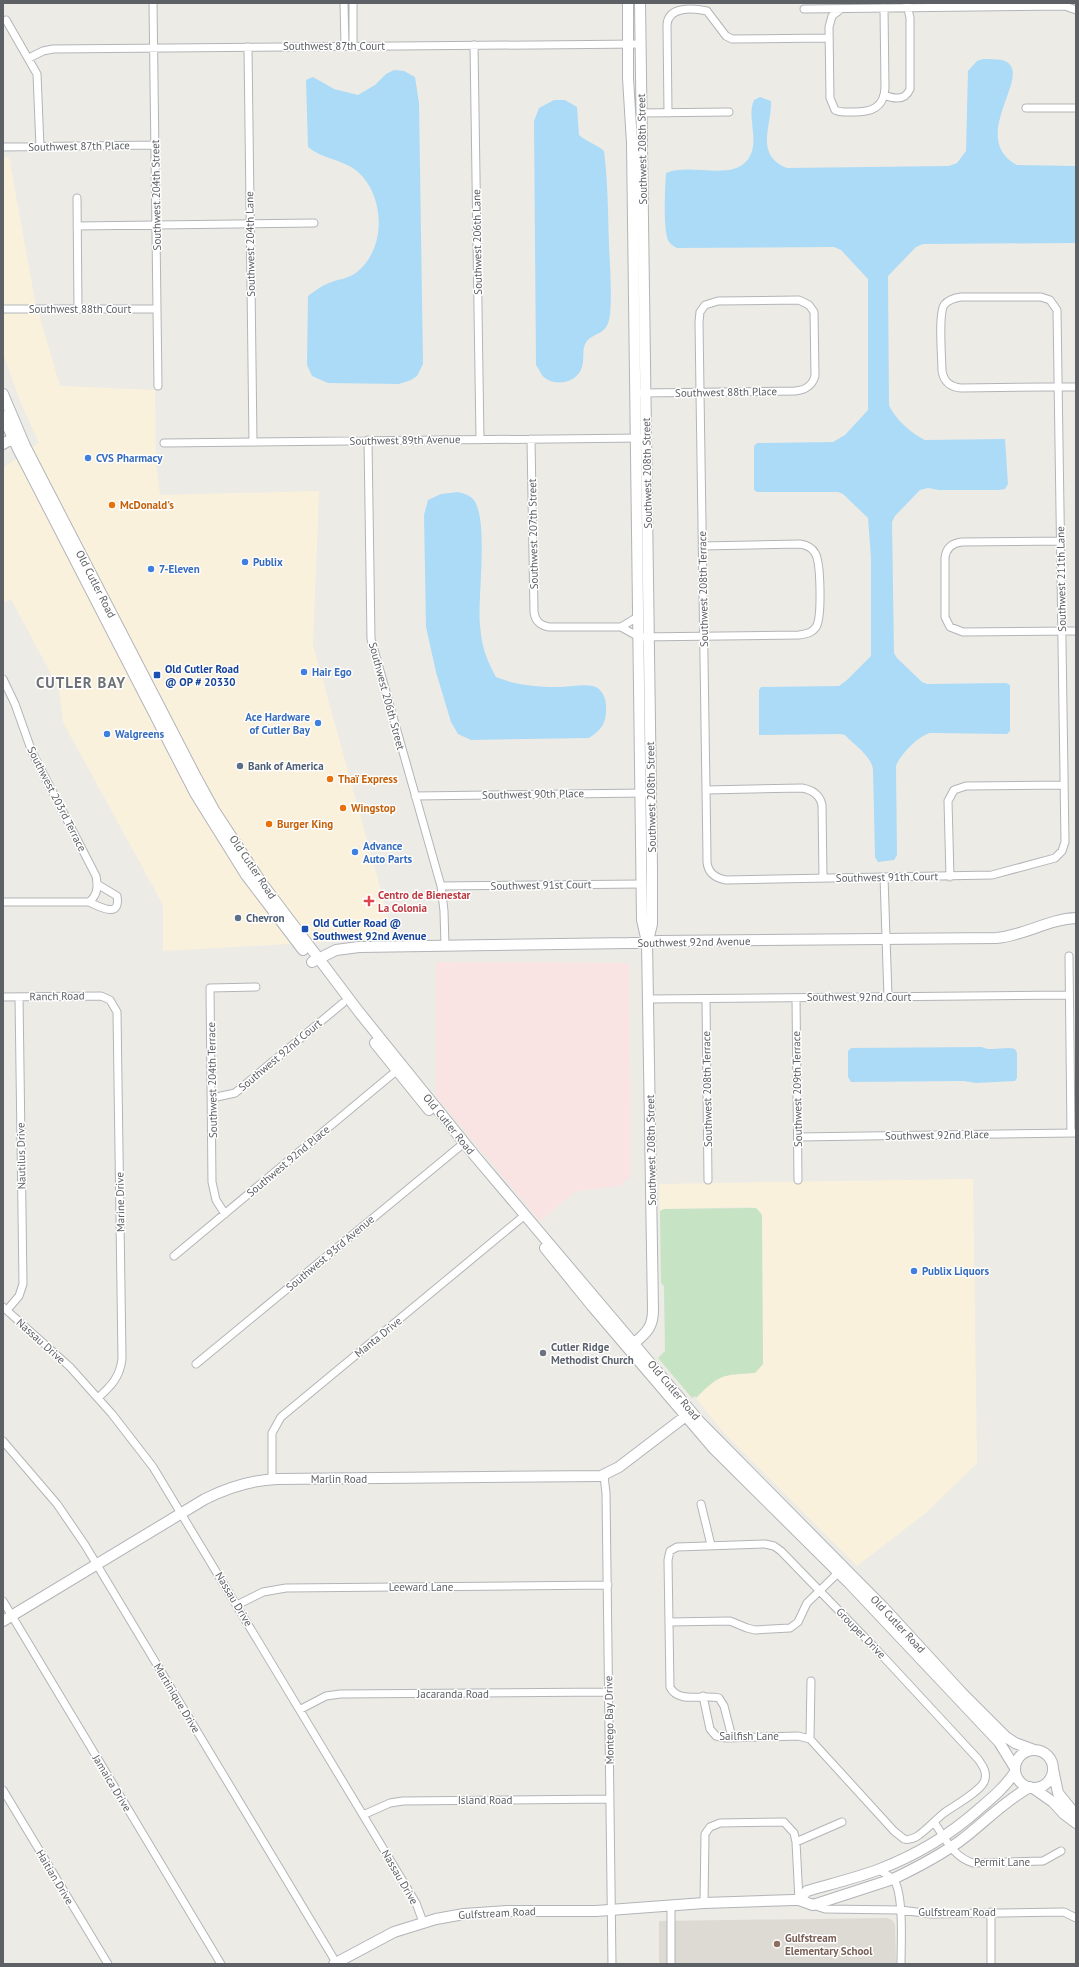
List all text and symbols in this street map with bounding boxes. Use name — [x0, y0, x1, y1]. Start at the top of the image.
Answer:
street label: Southwest 87th Court — [283, 39, 385, 53]
street label: Southwest 208th Street — [634, 93, 650, 205]
street label: Southwest 87th Place — [28, 138, 130, 154]
street label: Southwest 204th Street — [148, 139, 164, 251]
street label: Southwest 206th Lane — [469, 189, 485, 295]
street label: Southwest 204th Lane — [242, 191, 258, 297]
street label: Southwest 88th Court — [29, 302, 131, 316]
street label: Southwest 88th Place — [675, 384, 778, 400]
street label: Southwest 208th Street — [639, 417, 655, 529]
street label: Southwest 89th Avenue — [349, 432, 461, 448]
place label: CVS Pharmacy — [96, 451, 163, 465]
marker: CVS Pharmacy — [83, 453, 93, 463]
street label: Southwest 207th Street — [525, 478, 541, 589]
place label: McDonald's — [120, 498, 174, 512]
marker: McDonald's — [107, 500, 117, 510]
street label: Southwest 211th Lane — [1053, 526, 1069, 632]
street label: Southwest 208th Terrace — [695, 530, 711, 647]
street label: Old Cutler Road — [73, 548, 119, 620]
place label: Publix — [253, 555, 283, 569]
marker: Publix — [240, 557, 250, 567]
place label: 7-Eleven — [159, 562, 200, 576]
marker: 7-Eleven — [146, 564, 156, 574]
street label: Southwest 206th Street — [366, 641, 408, 752]
place label: Old Cutler Road @ OP # 20330 — [165, 662, 239, 689]
place label: Hair Ego — [312, 665, 352, 679]
marker: Hair Ego — [299, 667, 309, 677]
marker: Old Cutler Road @ OP # 20330 — [152, 670, 162, 680]
district label: CUTLER BAY — [36, 673, 126, 692]
place label: Ace Hardware of Cutler Bay — [245, 710, 311, 737]
marker: Ace Hardware of Cutler Bay — [313, 718, 323, 728]
place label: Walgreens — [115, 727, 165, 741]
marker: Walgreens — [102, 729, 112, 739]
street label: Southwest 208th Street — [643, 741, 659, 853]
street label: Southwest 203rd Terrace — [24, 744, 90, 854]
place label: Bank of America — [248, 759, 324, 773]
marker: Bank of America — [235, 761, 245, 771]
place label: Thaï Express — [338, 772, 398, 786]
marker: Thaï Express — [325, 774, 335, 784]
street label: Southwest 90th Place — [482, 786, 585, 802]
place label: Wingstop — [351, 801, 396, 815]
marker: Wingstop — [338, 803, 348, 813]
place label: Burger King — [277, 817, 333, 831]
marker: Burger King — [264, 819, 274, 829]
street label: Old Cutler Road — [226, 832, 280, 902]
place label: Advance Auto Parts — [363, 839, 413, 866]
marker: Advance Auto Parts — [350, 847, 360, 857]
street label: Southwest 91th Court — [836, 869, 939, 885]
street label: Southwest 91st Court — [490, 877, 592, 893]
place label: Centro de Bienestar La Colonia — [378, 888, 471, 915]
marker: Centro de Bienestar La Colonia — [363, 895, 375, 907]
place label: Chevron — [246, 911, 285, 925]
marker: Chevron — [233, 913, 243, 923]
place label: Old Cutler Road @ Southwest 92nd Avenue — [313, 916, 427, 943]
marker: Old Cutler Road @ Southwest 92nd Avenue — [300, 924, 310, 934]
street label: Southwest 92nd Avenue — [637, 934, 751, 950]
street label: Ranch Road — [29, 989, 85, 1003]
street label: Southwest 92nd Court — [807, 990, 912, 1004]
street label: Southwest 92nd Court — [235, 1016, 325, 1094]
street label: Southwest 204th Terrace — [204, 1021, 220, 1138]
street label: Southwest 208th Terrace — [699, 1030, 715, 1147]
street label: Southwest 209th Terrace — [789, 1030, 805, 1147]
street label: Old Cutler Road — [420, 1091, 478, 1157]
street label: Southwest 208th Street — [643, 1094, 659, 1206]
street label: Nautilus Drive — [13, 1122, 29, 1190]
street label: Southwest 92nd Place — [244, 1122, 333, 1200]
street label: Southwest 92nd Place — [885, 1127, 990, 1143]
street label: Marine Drive — [112, 1171, 128, 1232]
street label: Southwest 93rd Avenue — [283, 1212, 377, 1294]
place label: Publix Liquors — [922, 1264, 989, 1278]
marker: Publix Liquors — [909, 1266, 919, 1276]
street label: Manta Drive — [351, 1313, 405, 1360]
street label: Nassau Drive — [14, 1315, 69, 1367]
place label: Cutler Ridge Methodist Church — [551, 1340, 634, 1367]
marker: Cutler Ridge Methodist Church — [538, 1348, 548, 1358]
street label: Old Cutler Road — [645, 1357, 703, 1423]
street label: Marlin Road — [311, 1472, 367, 1486]
street label: Nassau Drive — [212, 1569, 256, 1629]
street label: Leeward Lane — [389, 1580, 454, 1594]
street label: Old Cutler Road — [868, 1592, 928, 1656]
street label: Grouper Drive — [833, 1605, 889, 1662]
street label: Martinique Drive — [151, 1661, 204, 1736]
street label: Montego Bay Drive — [601, 1675, 617, 1764]
street label: Jacaranda Road — [416, 1687, 489, 1701]
street label: Sailfish Lane — [719, 1729, 779, 1743]
street label: Jamaica Drive — [89, 1751, 135, 1814]
street label: Island Road — [458, 1793, 512, 1807]
street label: Haitian Drive — [33, 1847, 77, 1907]
street label: Nassau Drive — [379, 1847, 422, 1907]
street label: Permit Lane — [974, 1855, 1030, 1869]
street label: Gulfstream Road — [458, 1904, 536, 1922]
street label: Gulfstream Road — [918, 1905, 996, 1919]
place label: Gulfstream Elementary School — [785, 1931, 873, 1958]
marker: Gulfstream Elementary School — [772, 1939, 782, 1949]

